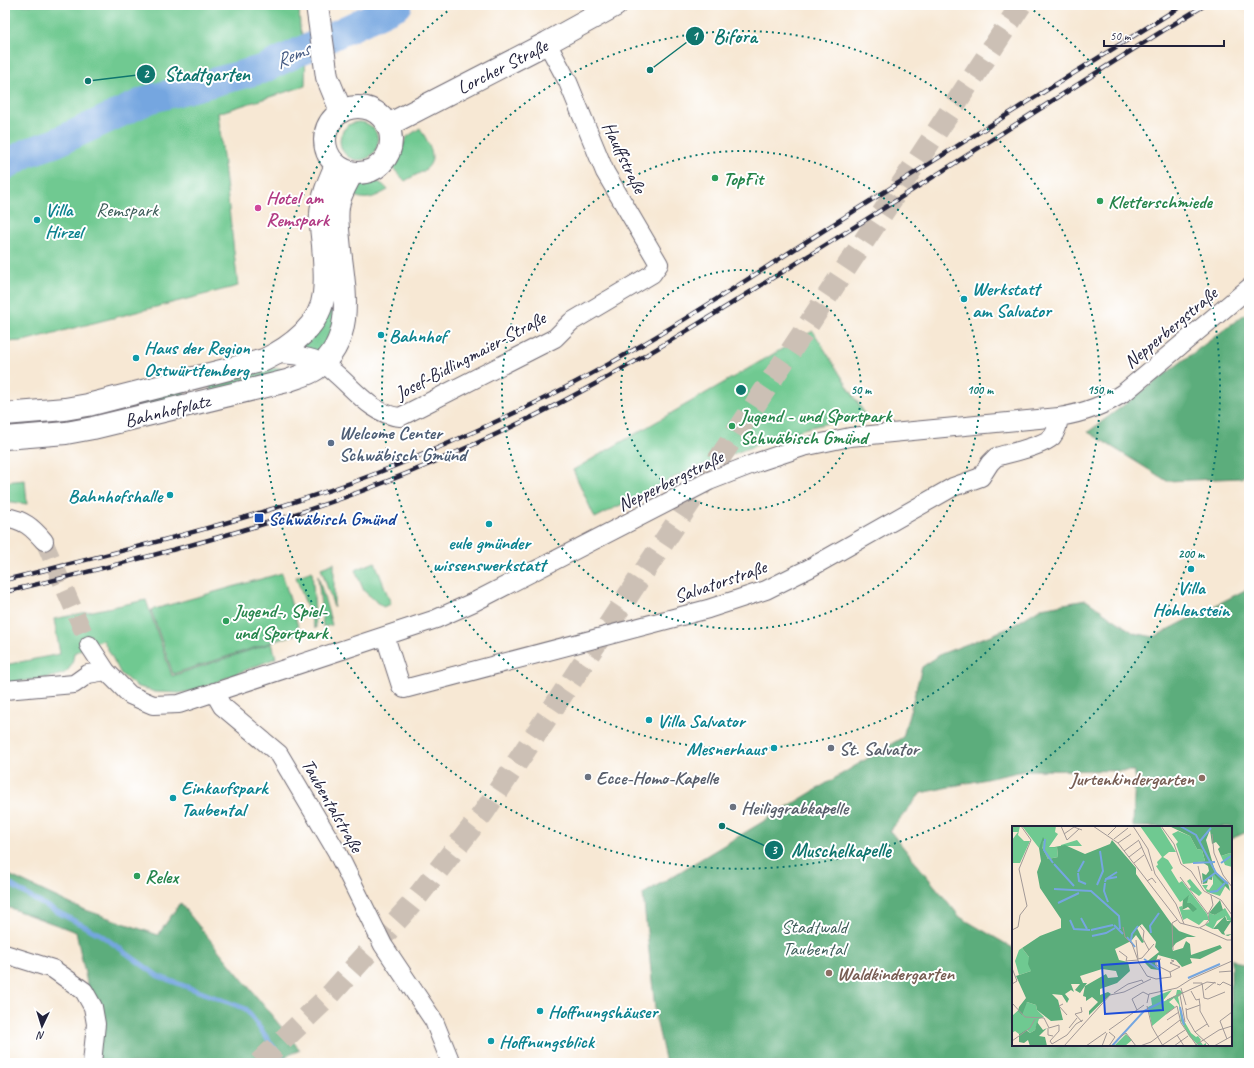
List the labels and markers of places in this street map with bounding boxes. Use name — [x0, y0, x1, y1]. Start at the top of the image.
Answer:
callout: Bifora — [685, 20, 764, 52]
callout: Stadtgarten — [136, 58, 258, 90]
place label: TopFit — [723, 167, 766, 191]
marker: TopFit — [710, 173, 720, 183]
place label: Hotel am Remspark — [266, 186, 331, 232]
place label: Kletterschmiede — [1108, 190, 1214, 214]
marker: Kletterschmiede — [1095, 196, 1105, 206]
place label: Villa Hirzel — [45, 198, 86, 244]
marker: Hotel am Remspark — [253, 203, 263, 213]
marker: Villa Hirzel — [32, 215, 42, 225]
place label: Werkstatt am Salvator — [972, 277, 1053, 323]
marker: Werkstatt am Salvator — [959, 294, 969, 304]
place label: Bahnhof — [389, 324, 451, 348]
marker: Bahnhof — [376, 330, 386, 340]
place label: Haus der Region Ostwürttemberg — [144, 336, 251, 382]
marker: Haus der Region Ostwürttemberg — [131, 353, 141, 363]
centre of rings — [734, 383, 748, 397]
place label: Jugend - und Sportpark Schwäbisch Gmünd — [738, 404, 893, 450]
place label: Welcome Center Schwäbisch Gmünd — [339, 421, 469, 467]
marker: Jugend - und Sportpark Schwäbisch Gmünd — [727, 421, 737, 431]
marker: Welcome Center Schwäbisch Gmünd — [326, 438, 336, 448]
place label: Bahnhofshalle — [68, 484, 164, 508]
marker: Bahnhofshalle — [165, 490, 175, 500]
place label: Schwäbisch Gmünd — [268, 507, 398, 531]
marker: Schwäbisch Gmünd — [253, 512, 265, 524]
marker: eule gmünder wissenswerkstatt — [484, 519, 494, 529]
place label: eule gmünder wissenswerkstatt — [433, 531, 548, 577]
marker: Villa Hohlenstein — [1186, 564, 1196, 574]
place label: Villa Hohlenstein — [1153, 576, 1231, 622]
place label: Jugend-, Spiel- und Sportpark — [232, 599, 330, 645]
marker: Jugend-, Spiel- und Sportpark — [221, 616, 231, 626]
place label: Villa Salvator — [657, 709, 747, 733]
marker: Villa Salvator — [644, 715, 654, 725]
place label: Mesnerhaus — [687, 737, 768, 761]
place label: St. Salvator — [839, 737, 921, 761]
marker: Mesnerhaus — [769, 743, 779, 753]
marker: St. Salvator — [826, 743, 836, 753]
place label: Ecce-Homo-Kapelle — [596, 766, 720, 790]
place label: Jurtenkindergarten — [1068, 767, 1194, 791]
marker: Ecce-Homo-Kapelle — [583, 772, 593, 782]
marker: Jurtenkindergarten — [1197, 773, 1207, 783]
place label: Einkaufspark Taubental — [181, 776, 269, 822]
marker: Einkaufspark Taubental — [168, 793, 178, 803]
place label: Heiliggrabkapelle — [741, 796, 850, 820]
marker: Heiliggrabkapelle — [728, 802, 738, 812]
callout: Muschelkapelle — [764, 834, 899, 866]
place label: Relex — [145, 865, 179, 889]
marker: Relex — [132, 871, 142, 881]
place label: Waldkindergarten — [837, 962, 955, 986]
marker: Waldkindergarten — [824, 968, 834, 978]
place label: Hoffnungshäuser — [548, 1000, 659, 1024]
marker: Hoffnungshäuser — [535, 1006, 545, 1016]
place label: Hoffnungsblick — [499, 1030, 596, 1054]
marker: Hoffnungsblick — [486, 1036, 496, 1046]

